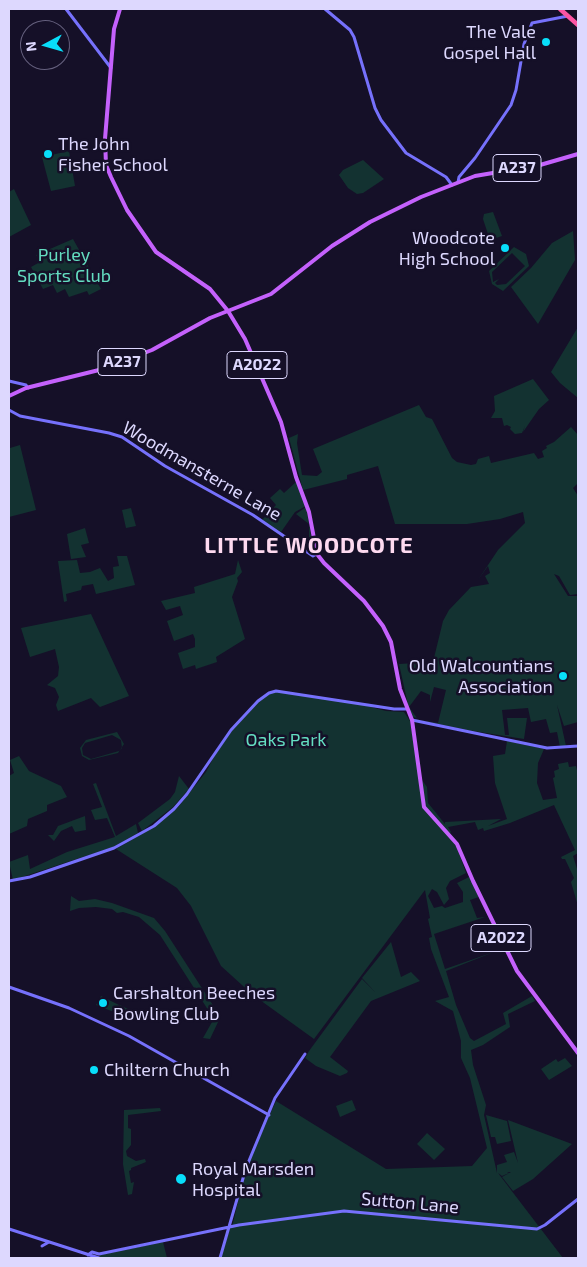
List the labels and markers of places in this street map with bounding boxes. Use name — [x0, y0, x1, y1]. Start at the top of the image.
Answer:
place label: The Vale Gospel Hall — [443, 21, 536, 64]
marker: The Vale Gospel Hall — [540, 36, 552, 48]
place label: The John Fisher School — [58, 133, 168, 176]
marker: The John Fisher School — [42, 148, 54, 160]
place label: Woodcote High School — [399, 227, 495, 270]
marker: Woodcote High School — [499, 242, 511, 254]
place label: Old Walcountians Association — [409, 655, 553, 698]
marker: Old Walcountians Association — [557, 670, 569, 682]
place label: Carshalton Beeches Bowling Club — [113, 982, 275, 1024]
marker: Carshalton Beeches Bowling Club — [97, 997, 109, 1009]
place label: Chiltern Church — [104, 1059, 230, 1081]
marker: Chiltern Church — [88, 1064, 100, 1076]
place label: Royal Marsden Hospital — [192, 1158, 314, 1200]
marker: Royal Marsden Hospital — [174, 1172, 188, 1186]

